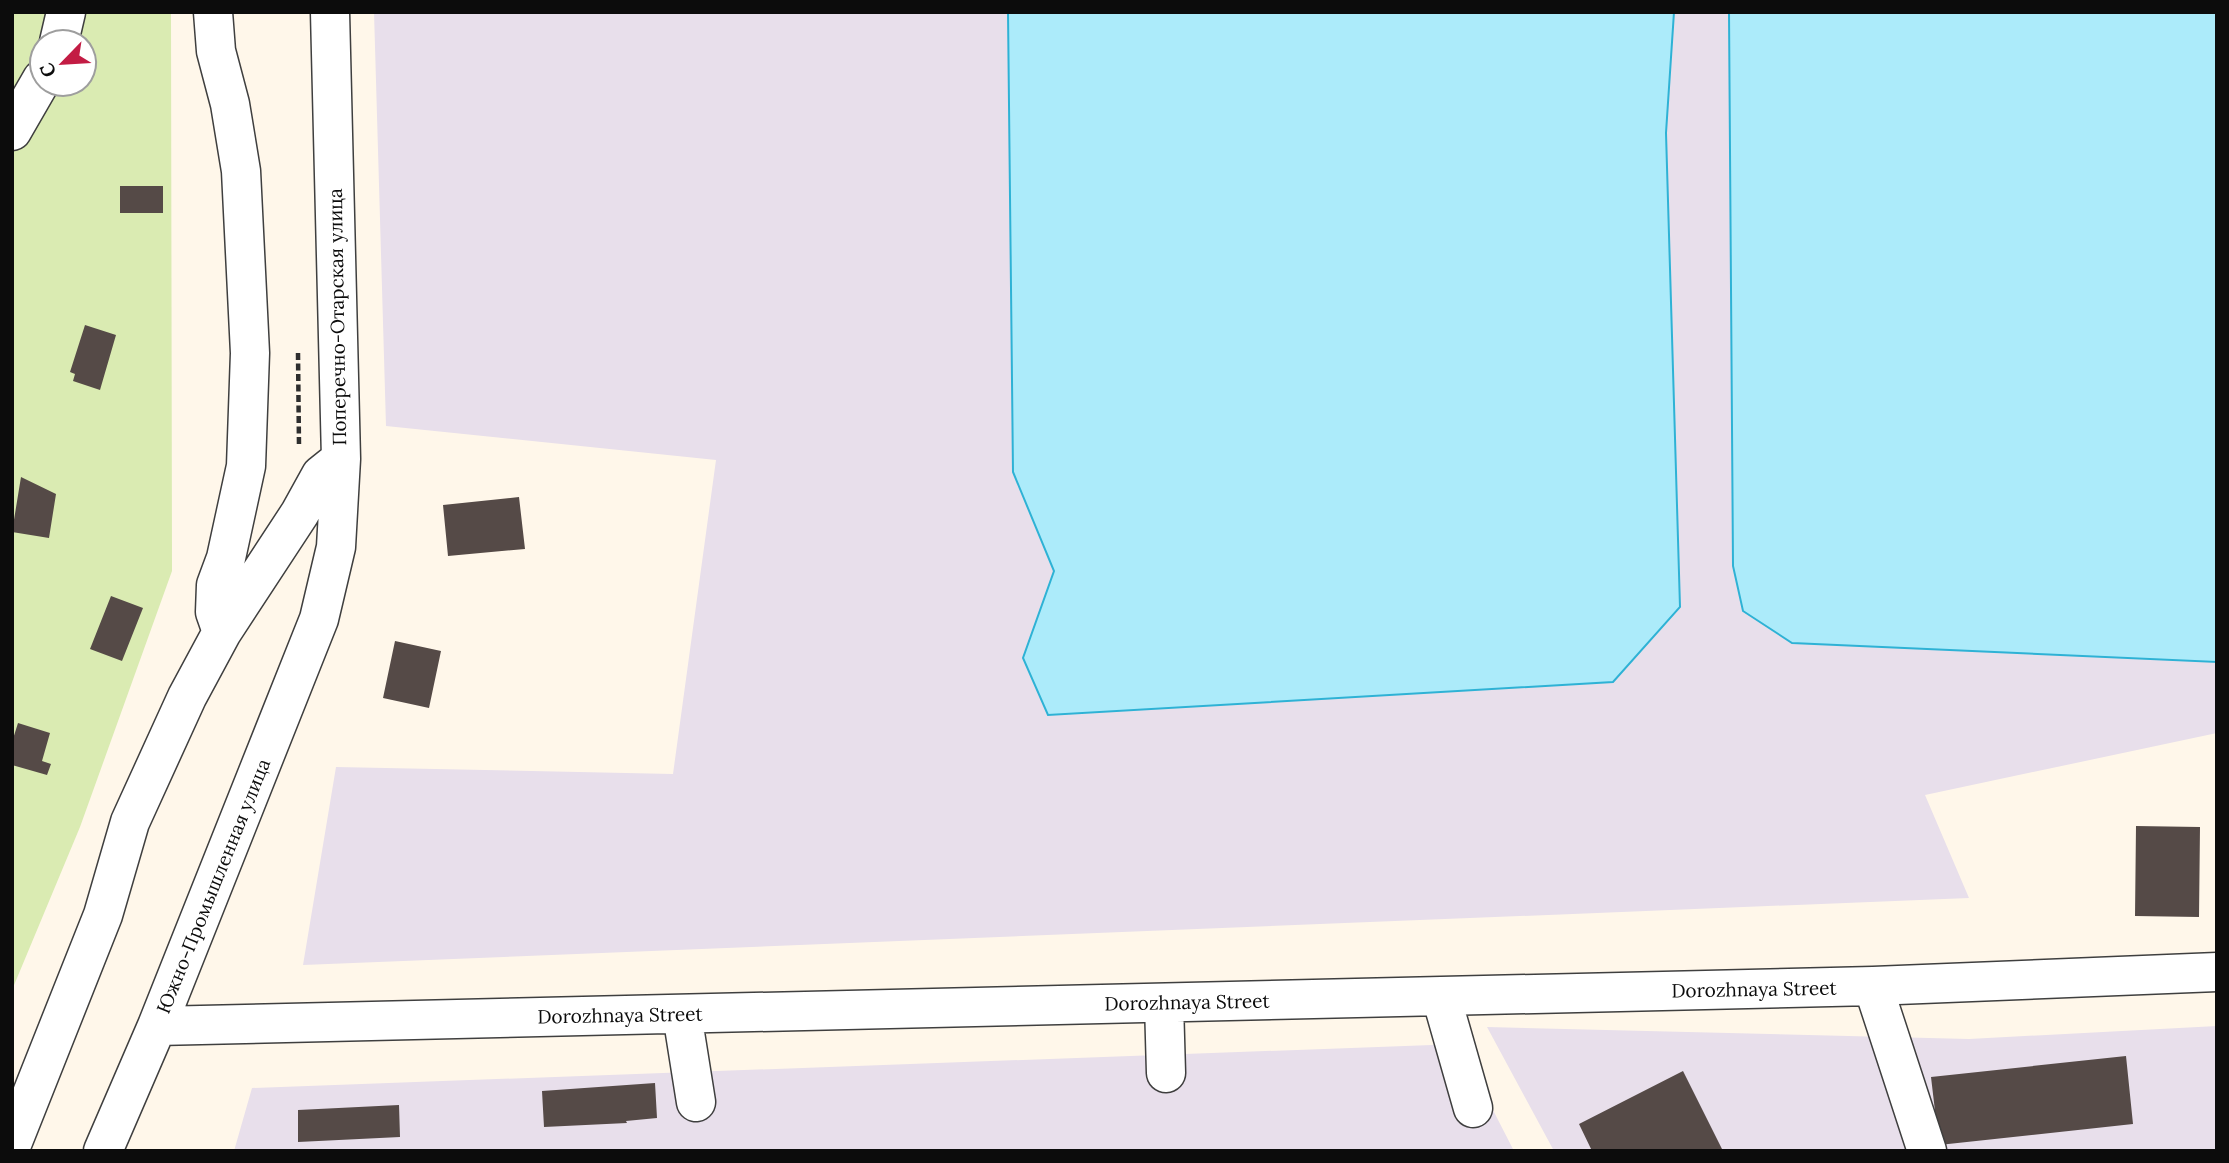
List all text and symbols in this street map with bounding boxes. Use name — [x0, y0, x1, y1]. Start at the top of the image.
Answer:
north arrow — [28, 28, 98, 98]
text: С — [34, 59, 61, 81]
street label: Поперечно-Отарская улица — [323, 188, 351, 446]
street label: Южно-Промышленная улица — [151, 755, 275, 1017]
street label: Dorozhnaya Street — [1671, 976, 1838, 1002]
street label: Dorozhnaya Street — [1104, 989, 1271, 1015]
street label: Dorozhnaya Street — [537, 1002, 704, 1028]

